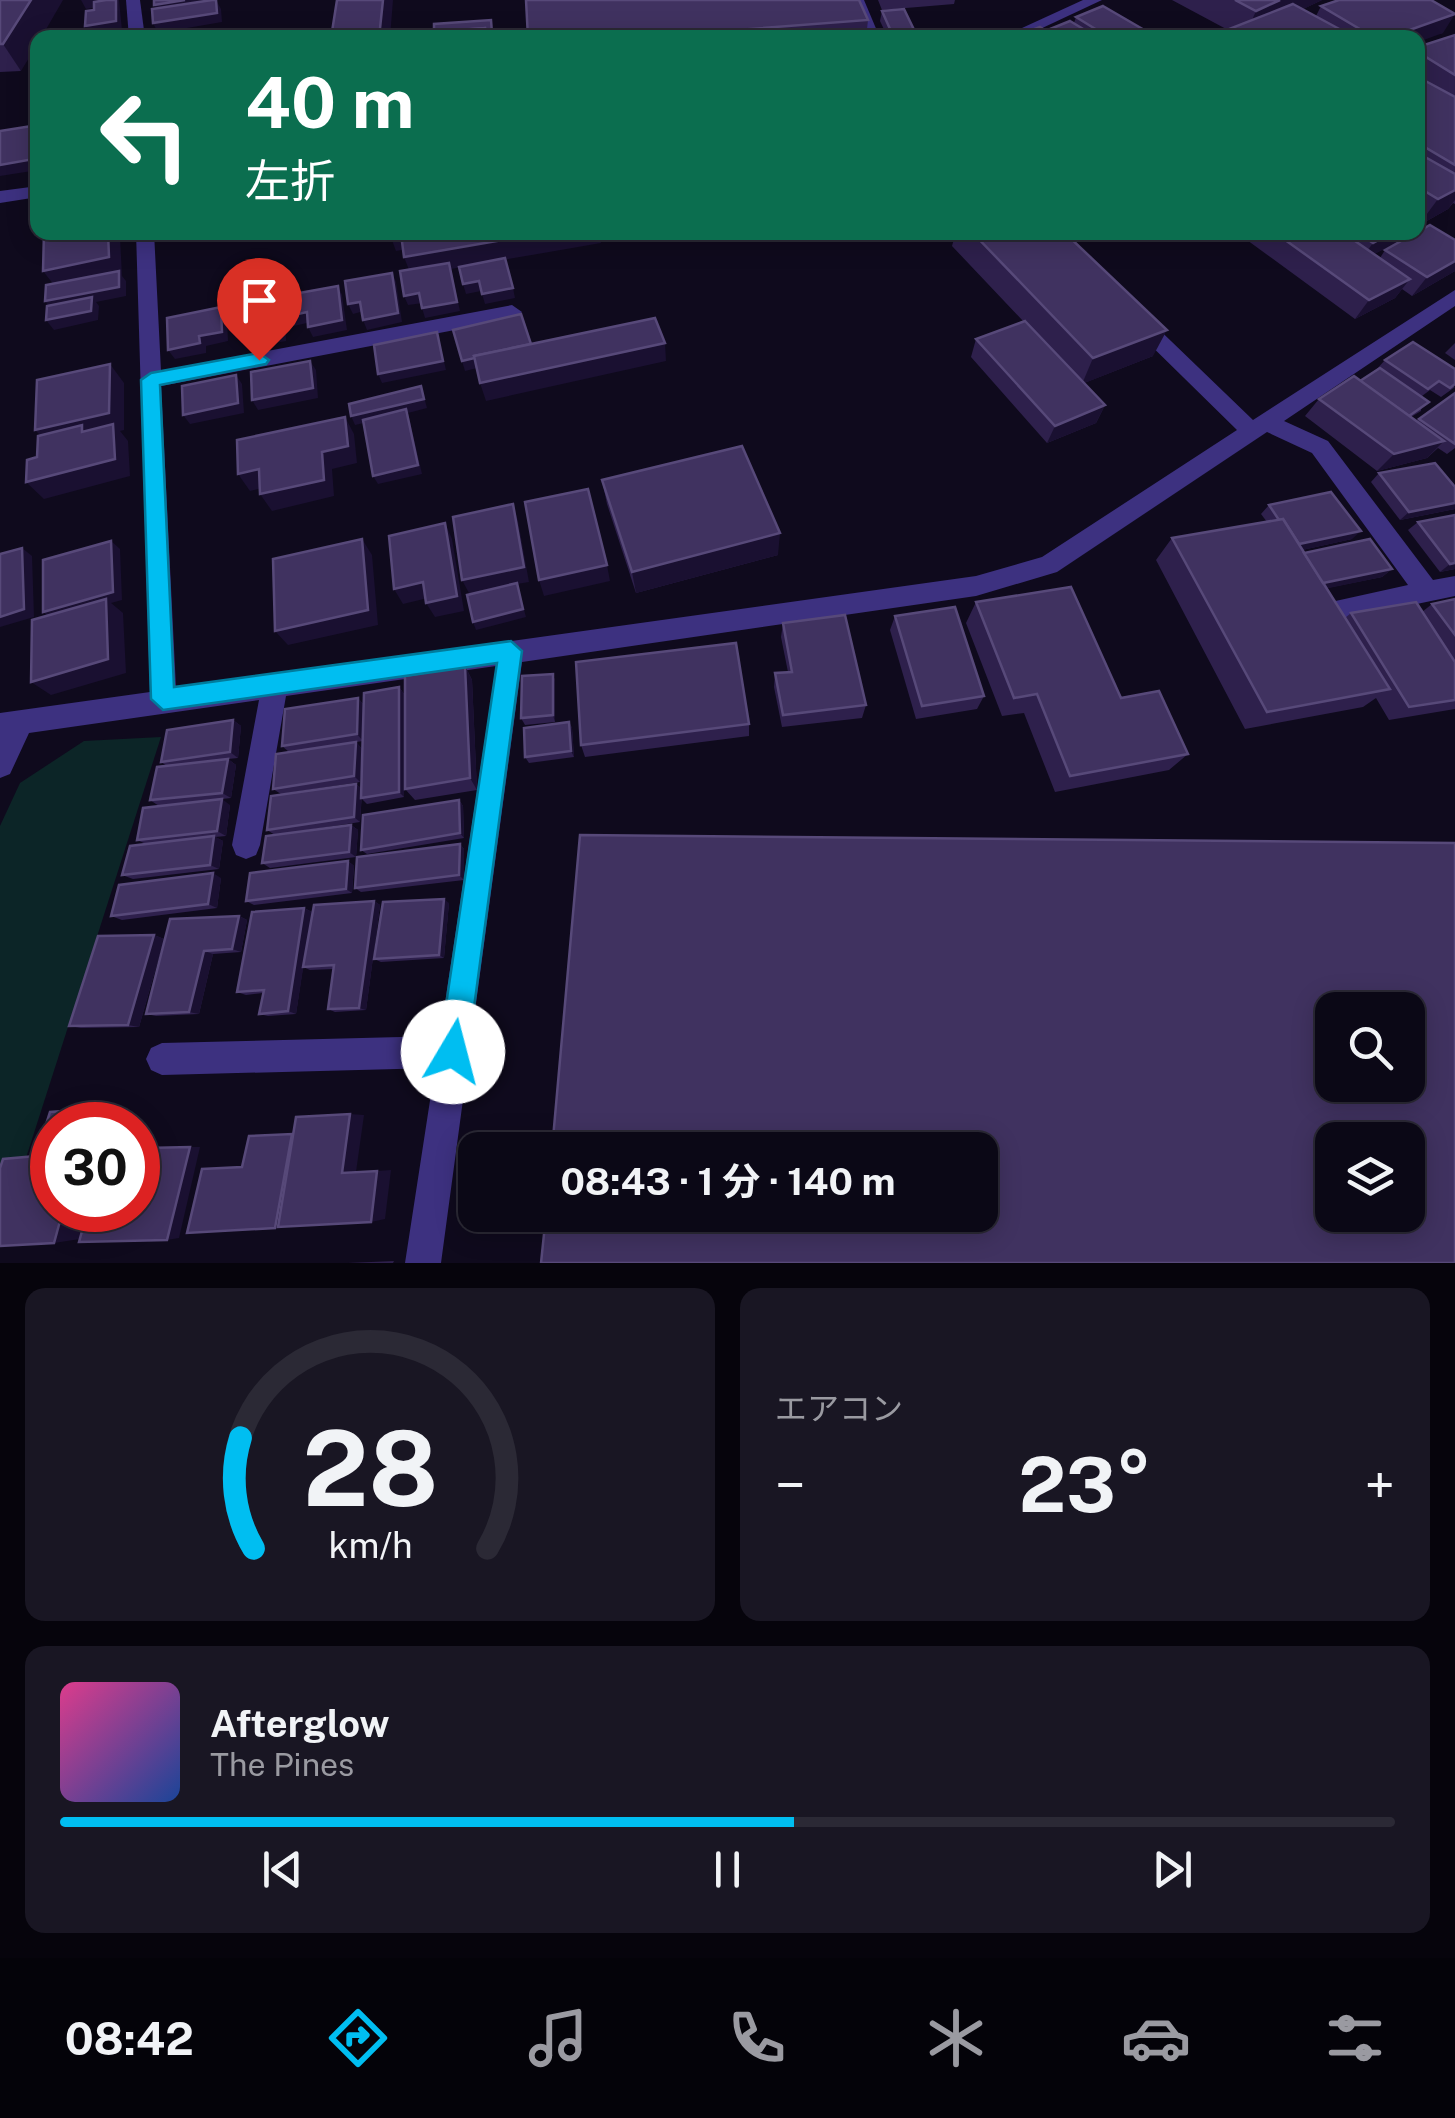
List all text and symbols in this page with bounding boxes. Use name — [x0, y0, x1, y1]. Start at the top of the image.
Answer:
text: 40 m — [245, 61, 415, 144]
icon: left — [80, 70, 210, 200]
text: 左折 — [245, 154, 335, 207]
pin — [217, 258, 302, 361]
icon: arrive — [232, 273, 287, 328]
map controls — [1315, 992, 1425, 1232]
button: search — [1315, 992, 1425, 1102]
position arrow — [401, 1000, 505, 1104]
speed limit sign: 30 — [30, 1102, 160, 1232]
button: layers — [1315, 1122, 1425, 1232]
text: 08:43 · 1 分 · 140 m — [560, 1159, 896, 1204]
text: エアコン — [775, 1390, 903, 1427]
text: 28 — [302, 1407, 438, 1529]
text: 23° — [1018, 1441, 1152, 1529]
text: − — [775, 1453, 806, 1517]
text: + — [1365, 1453, 1395, 1517]
text: km/h — [328, 1524, 412, 1566]
text: Afterglow — [210, 1701, 390, 1746]
text: The Pines — [210, 1746, 354, 1783]
icon: previous — [255, 1842, 310, 1897]
icon: pause — [700, 1842, 755, 1897]
icon: next — [1145, 1842, 1200, 1897]
icon: directions — [323, 2003, 393, 2073]
icon: music — [523, 2003, 593, 2073]
icon: phone — [722, 2003, 792, 2073]
icon: climate — [921, 2003, 991, 2073]
icon: car — [1121, 2003, 1191, 2073]
icon: filters — [1320, 2003, 1390, 2073]
text: 08:42 — [65, 2012, 194, 2065]

